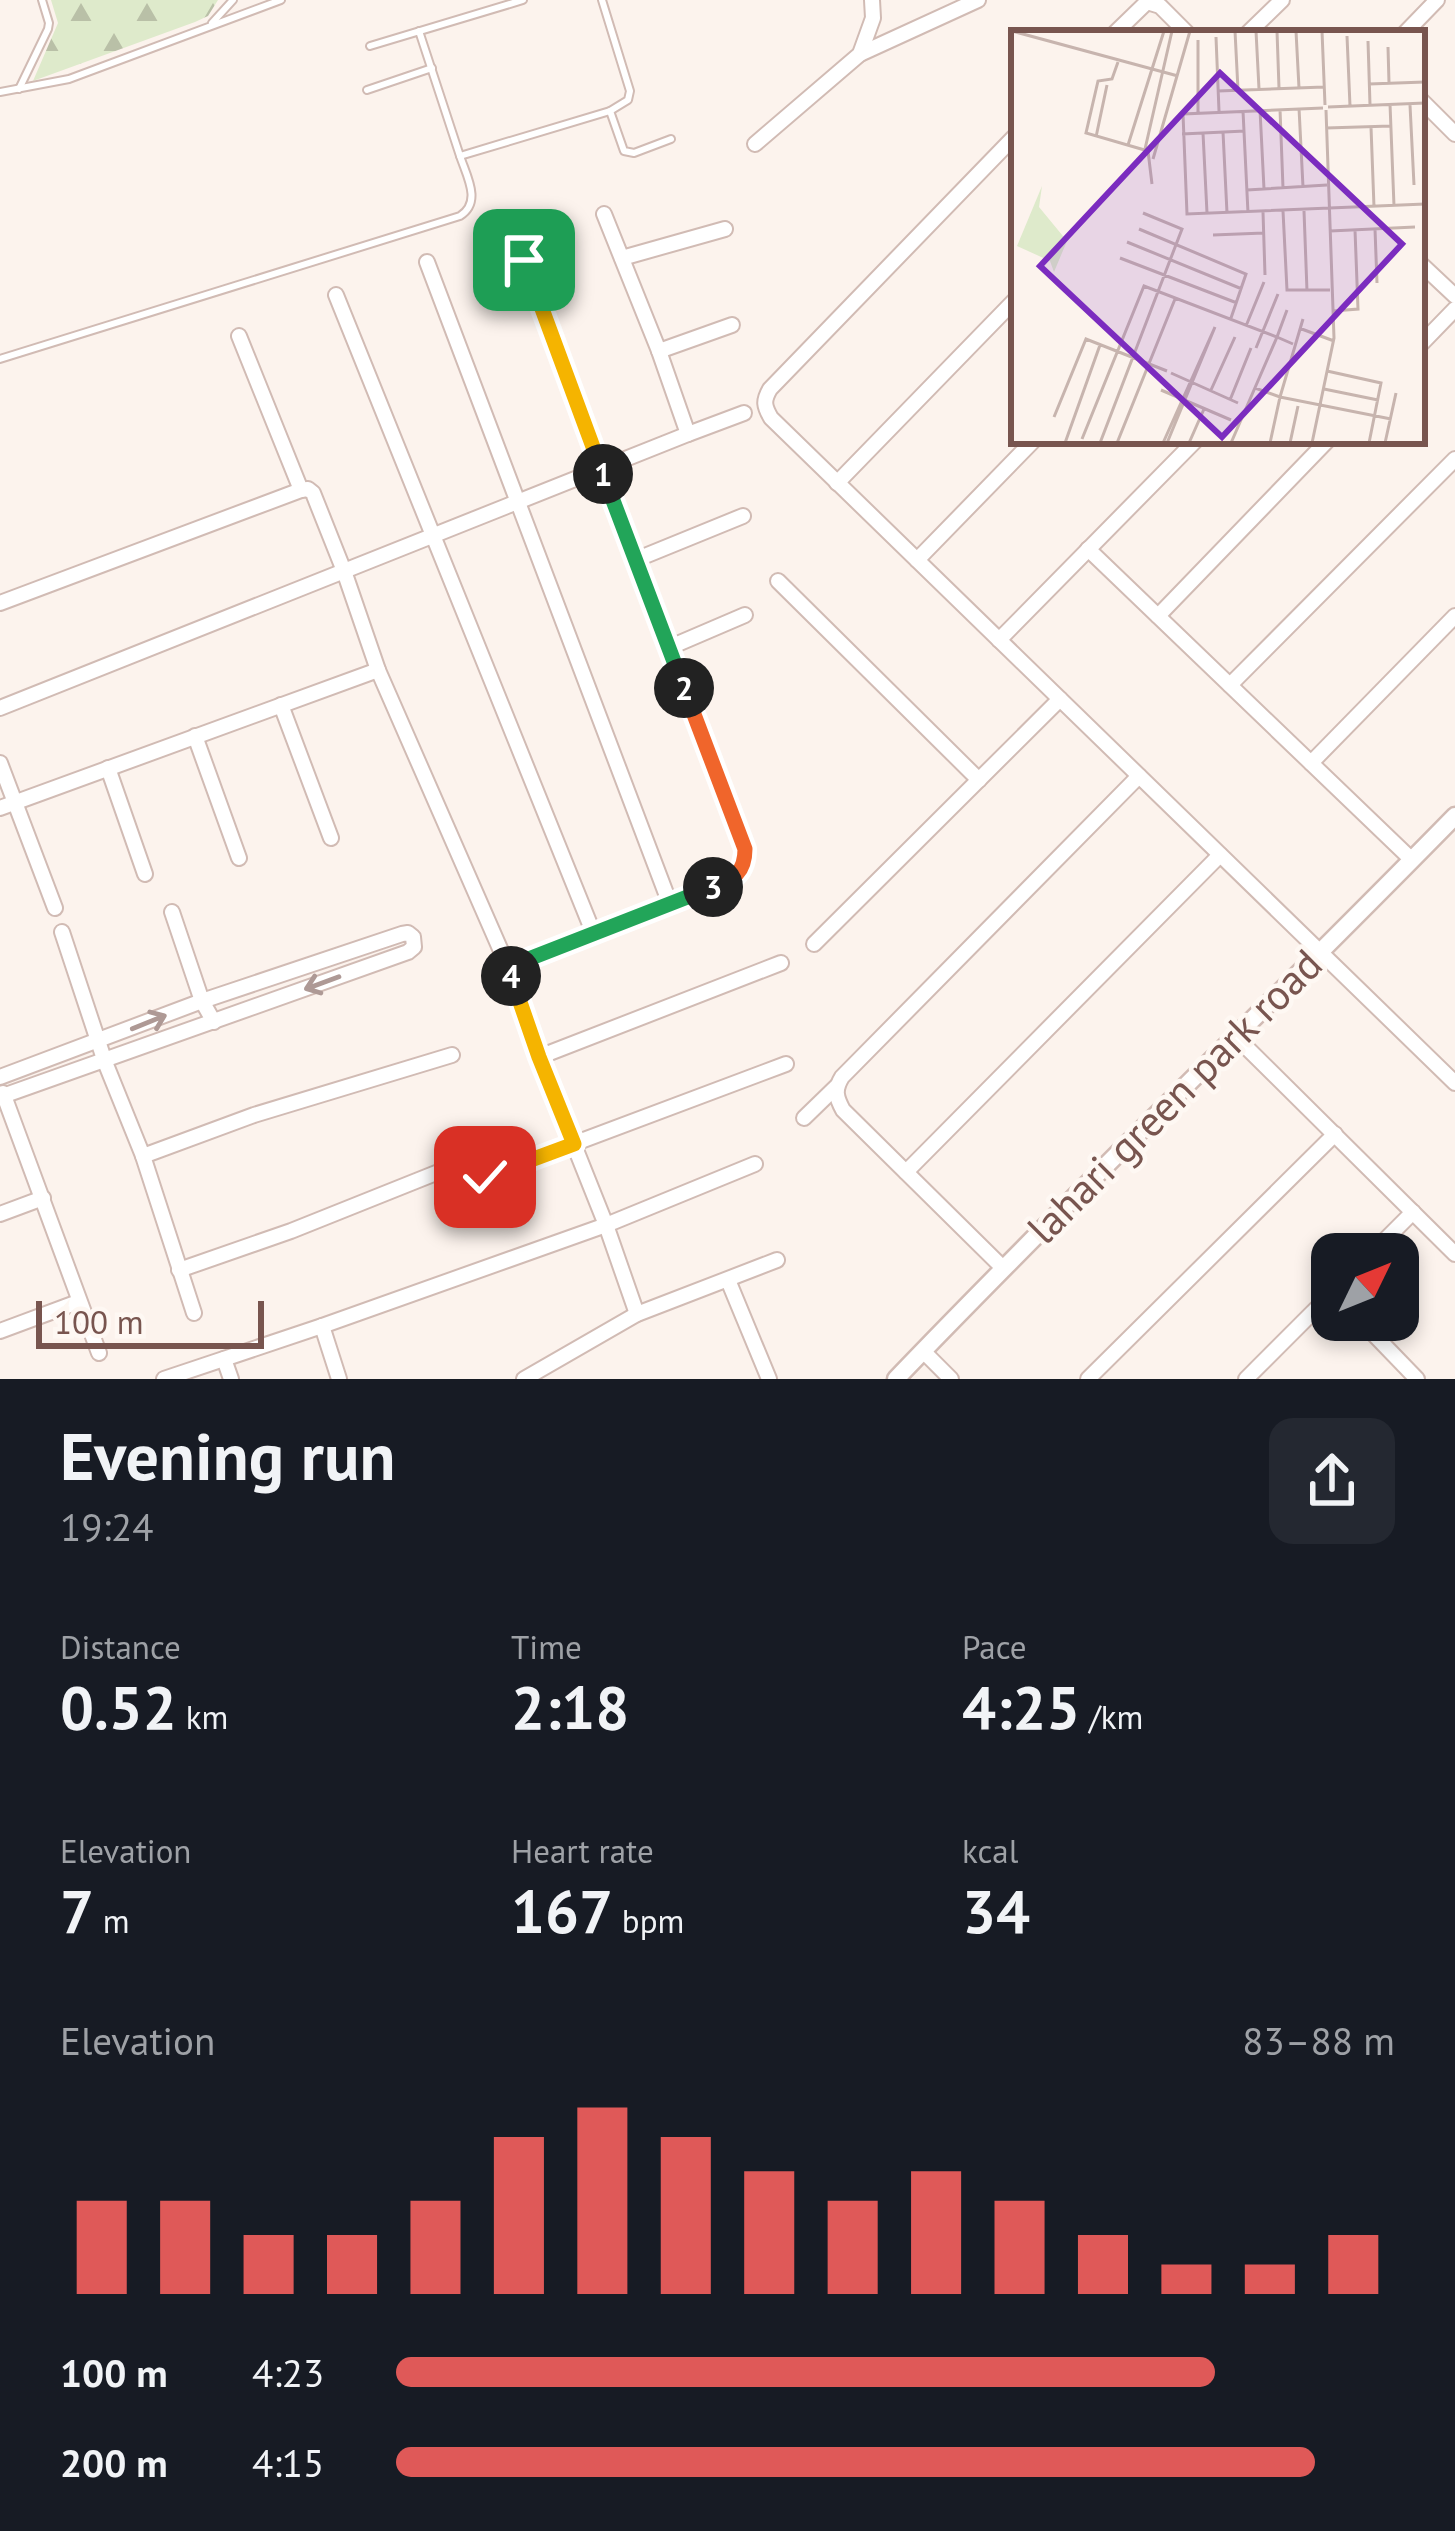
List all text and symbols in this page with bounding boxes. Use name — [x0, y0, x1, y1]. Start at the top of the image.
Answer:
inset map — [1011, 30, 1425, 444]
pin — [473, 209, 575, 311]
icon: arrive — [491, 227, 557, 293]
pin: 1 — [573, 444, 633, 504]
text: 1 — [594, 452, 612, 495]
pin: 2 — [654, 658, 714, 718]
text: 2 — [675, 666, 693, 709]
pin: 3 — [683, 857, 743, 917]
text: 3 — [704, 865, 722, 908]
street label: lahari green park road — [1015, 937, 1333, 1255]
pin: 4 — [481, 946, 541, 1006]
text: 4 — [502, 954, 520, 997]
one-way arrow — [305, 974, 342, 996]
one-way arrow — [129, 1009, 166, 1031]
pin — [434, 1126, 536, 1228]
icon: check — [452, 1144, 518, 1210]
north arrow — [1311, 1233, 1419, 1341]
map controls — [1311, 1233, 1419, 1341]
scale bar — [36, 1295, 264, 1348]
text: 100 m — [54, 1300, 144, 1343]
text: Evening run — [60, 1413, 395, 1498]
button: share — [1269, 1418, 1395, 1544]
text: 19:24 — [60, 1501, 154, 1552]
text: Distance — [60, 1625, 181, 1668]
text: Time — [511, 1625, 582, 1668]
text: Pace — [962, 1625, 1027, 1668]
text: 0.52 — [60, 1668, 177, 1746]
text: 2:18 — [511, 1668, 629, 1746]
text: 4:25 — [962, 1668, 1080, 1746]
text: km — [177, 1695, 228, 1738]
text: /km — [1080, 1695, 1143, 1738]
text: Elevation — [60, 1829, 191, 1872]
text: Heart rate — [511, 1829, 654, 1872]
text: kcal — [962, 1829, 1018, 1872]
text: 7 — [60, 1872, 94, 1950]
text: 167 — [511, 1872, 613, 1950]
text: 34 — [962, 1872, 1030, 1950]
text: m — [94, 1899, 130, 1942]
text: bpm — [613, 1899, 684, 1942]
text: Elevation — [60, 2015, 215, 2066]
text: 83–88 m — [1242, 2015, 1395, 2066]
text: 100 m — [60, 2347, 168, 2398]
text: 4:23 — [252, 2347, 324, 2398]
text: 200 m — [60, 2437, 168, 2488]
text: 4:15 — [252, 2437, 324, 2488]

